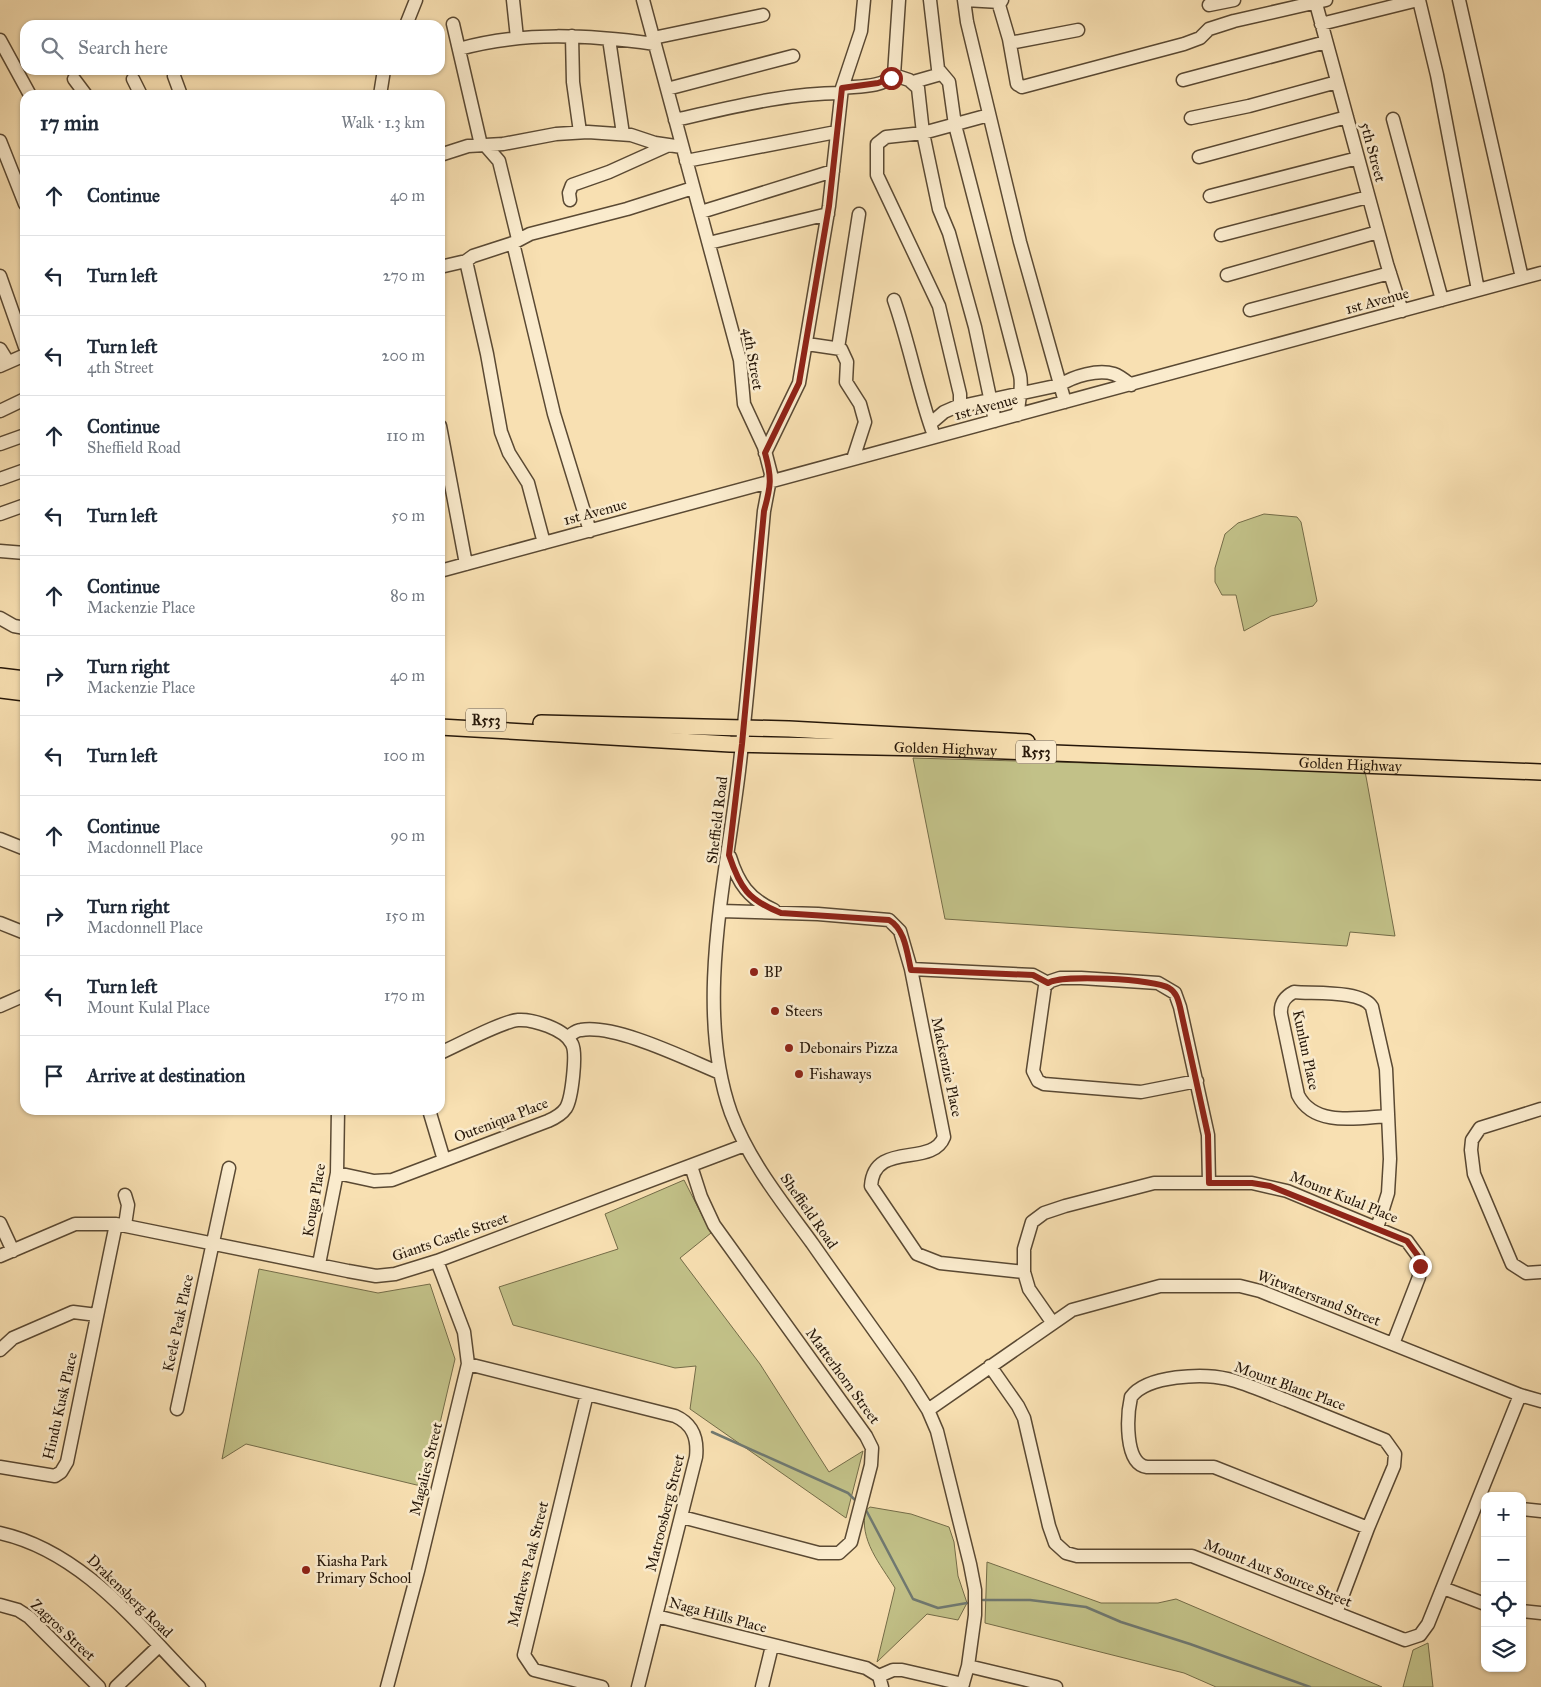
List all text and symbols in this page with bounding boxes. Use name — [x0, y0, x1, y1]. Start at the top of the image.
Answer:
search box — [20, 20, 445, 75]
icon: search — [38, 34, 66, 62]
text: Search here — [78, 36, 168, 59]
route start — [880, 67, 903, 90]
text: 17 min — [40, 110, 99, 136]
text: Walk · 1.3 km — [341, 113, 425, 132]
street label: 5th Street — [1356, 120, 1390, 185]
icon: ahead — [40, 182, 68, 210]
text: Continue — [87, 184, 160, 207]
text: 40 m — [390, 186, 425, 205]
icon: left — [40, 262, 68, 290]
text: Turn left — [87, 264, 157, 287]
text: 270 m — [383, 266, 425, 285]
street label: 1st Avenue — [1343, 284, 1411, 318]
street label: 4th Street — [739, 327, 767, 392]
text: Turn left — [87, 335, 157, 358]
icon: left — [40, 342, 68, 370]
text: 200 m — [382, 346, 425, 365]
text: 4th Street — [87, 358, 154, 377]
street label: 1st Avenue — [952, 390, 1020, 424]
text: Continue — [87, 415, 160, 438]
icon: ahead — [40, 422, 68, 450]
text: 110 m — [386, 426, 425, 445]
text: Sheffield Road — [87, 438, 181, 457]
street label: 1st Avenue — [561, 495, 629, 529]
icon: left — [40, 502, 68, 530]
text: Turn left — [87, 504, 157, 527]
text: 50 m — [391, 506, 425, 525]
text: Continue — [87, 575, 160, 598]
icon: ahead — [40, 582, 68, 610]
text: 80 m — [390, 586, 425, 605]
text: Mackenzie Place — [87, 598, 195, 617]
text: Turn right — [87, 655, 170, 678]
icon: right — [40, 662, 68, 690]
text: 40 m — [390, 666, 425, 685]
text: Mackenzie Place — [87, 678, 195, 697]
road number: R553 — [466, 708, 506, 732]
street label: Golden Highway — [894, 738, 998, 760]
road number: R553 — [1016, 740, 1056, 764]
icon: left — [40, 742, 68, 770]
text: Turn left — [87, 744, 157, 767]
text: 100 m — [383, 746, 425, 765]
street label: Golden Highway — [1298, 754, 1403, 776]
street label: Sheffield Road — [703, 775, 731, 865]
text: Continue — [87, 815, 160, 838]
icon: ahead — [40, 822, 68, 850]
text: 90 m — [390, 826, 425, 845]
text: Macdonnell Place — [87, 838, 203, 857]
text: Turn right — [87, 895, 170, 918]
icon: right — [40, 902, 68, 930]
text: 150 m — [385, 906, 425, 925]
text: Macdonnell Place — [87, 918, 203, 937]
place label: BP — [764, 963, 783, 981]
marker: BP — [748, 966, 760, 978]
text: Turn left — [87, 975, 157, 998]
icon: left — [40, 982, 68, 1010]
text: 170 m — [384, 986, 425, 1005]
text: Mount Kulal Place — [87, 998, 210, 1017]
place label: Steers — [785, 1002, 823, 1020]
marker: Steers — [769, 1005, 781, 1017]
street label: Kunlun Place — [1289, 1008, 1323, 1092]
street label: Mackenzie Place — [928, 1016, 966, 1118]
place label: Debonairs Pizza — [799, 1039, 899, 1057]
marker: Debonairs Pizza — [783, 1042, 795, 1054]
icon: arrive — [40, 1062, 68, 1090]
text: Arrive at destination — [87, 1064, 245, 1087]
place label: Fishaways — [809, 1065, 871, 1083]
marker: Fishaways — [793, 1068, 805, 1080]
street label: Outeniqua Place — [451, 1094, 551, 1147]
street label: Kouga Place — [299, 1162, 329, 1238]
street label: Mount Kulal Place — [1287, 1167, 1401, 1227]
street label: Sheffield Road — [776, 1170, 842, 1253]
street label: Giants Castle Street — [390, 1208, 511, 1265]
route end — [1409, 1255, 1432, 1278]
street label: Witwatersrand Street — [1255, 1266, 1384, 1330]
street label: Keele Peak Place — [159, 1273, 197, 1373]
street label: Matterhorn Street — [802, 1324, 884, 1428]
street label: Hindu Kusk Place — [39, 1351, 81, 1461]
street label: Mount Blanc Place — [1232, 1358, 1348, 1414]
street label: Magalies Street — [406, 1420, 446, 1517]
street label: Matroosberg Street — [642, 1452, 688, 1573]
map controls — [1481, 1492, 1526, 1672]
button: + — [1481, 1492, 1526, 1537]
street label: Mathews Peak Street — [504, 1499, 552, 1628]
street label: Mount Aux Source Street — [1201, 1535, 1355, 1611]
button: − — [1481, 1537, 1526, 1582]
street label: Drakensberg Road — [84, 1551, 177, 1642]
place label: Kiasha Park Primary School — [316, 1552, 413, 1587]
marker: Kiasha Park Primary School — [300, 1564, 312, 1576]
button: locate — [1481, 1582, 1526, 1627]
street label: Naga Hills Place — [667, 1593, 769, 1637]
street label: Zagros Street — [27, 1595, 100, 1665]
button: layers — [1481, 1627, 1526, 1672]

